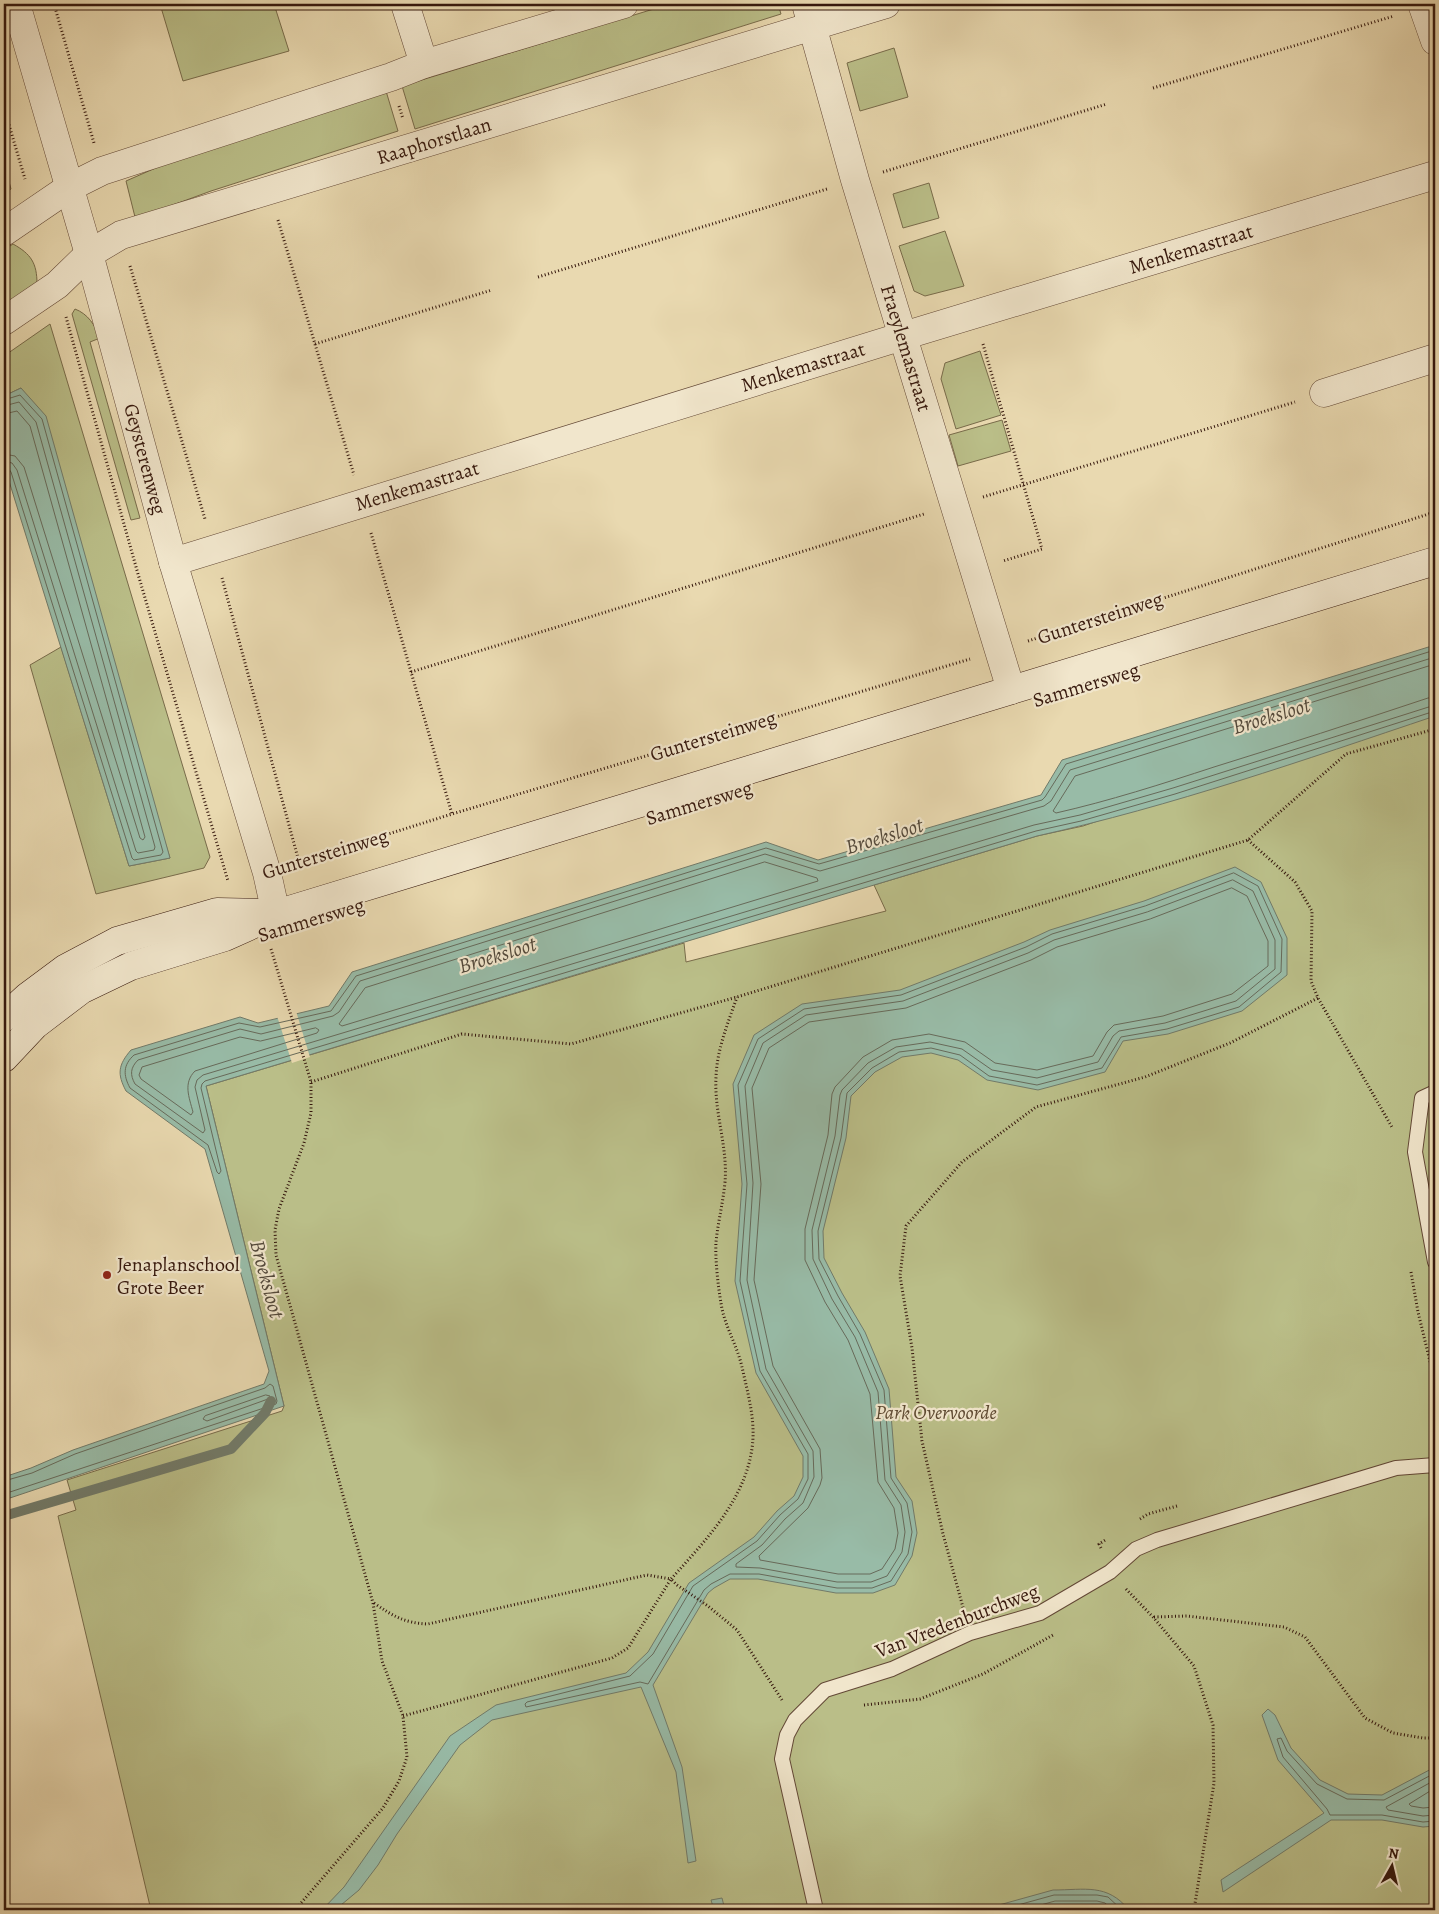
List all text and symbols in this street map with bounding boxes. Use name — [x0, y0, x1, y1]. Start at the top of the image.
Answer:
street label: Raaphorstlaan — [373, 111, 495, 171]
street label: Menkemastraat — [1126, 217, 1257, 281]
street label: Fraeylemastraat — [874, 281, 938, 415]
street label: Menkemastraat — [738, 335, 869, 399]
street label: Geysterenweg — [117, 400, 173, 518]
street label: Menkemastraat — [352, 454, 483, 518]
street label: Guntersteinweg — [1034, 585, 1166, 651]
street label: Sammersweg — [1029, 656, 1143, 714]
water label: Broeksloot — [1229, 691, 1314, 741]
street label: Guntersteinweg — [647, 704, 779, 768]
street label: Sammersweg — [642, 774, 756, 832]
water label: Broeksloot — [842, 811, 927, 861]
street label: Guntersteinweg — [259, 822, 391, 886]
street label: Sammersweg — [254, 891, 368, 949]
water label: Broeksloot — [455, 930, 540, 980]
water label: Broeksloot — [243, 1237, 291, 1322]
place label: Jenaplanschool Grote Beer — [117, 1251, 240, 1301]
marker: Jenaplanschool Grote Beer — [101, 1269, 113, 1281]
park label: Park Overvoorde — [875, 1399, 997, 1426]
street label: Van Vredenburchweg — [870, 1577, 1043, 1665]
north arrow — [1366, 1842, 1416, 1892]
text: N — [1387, 1844, 1400, 1864]

